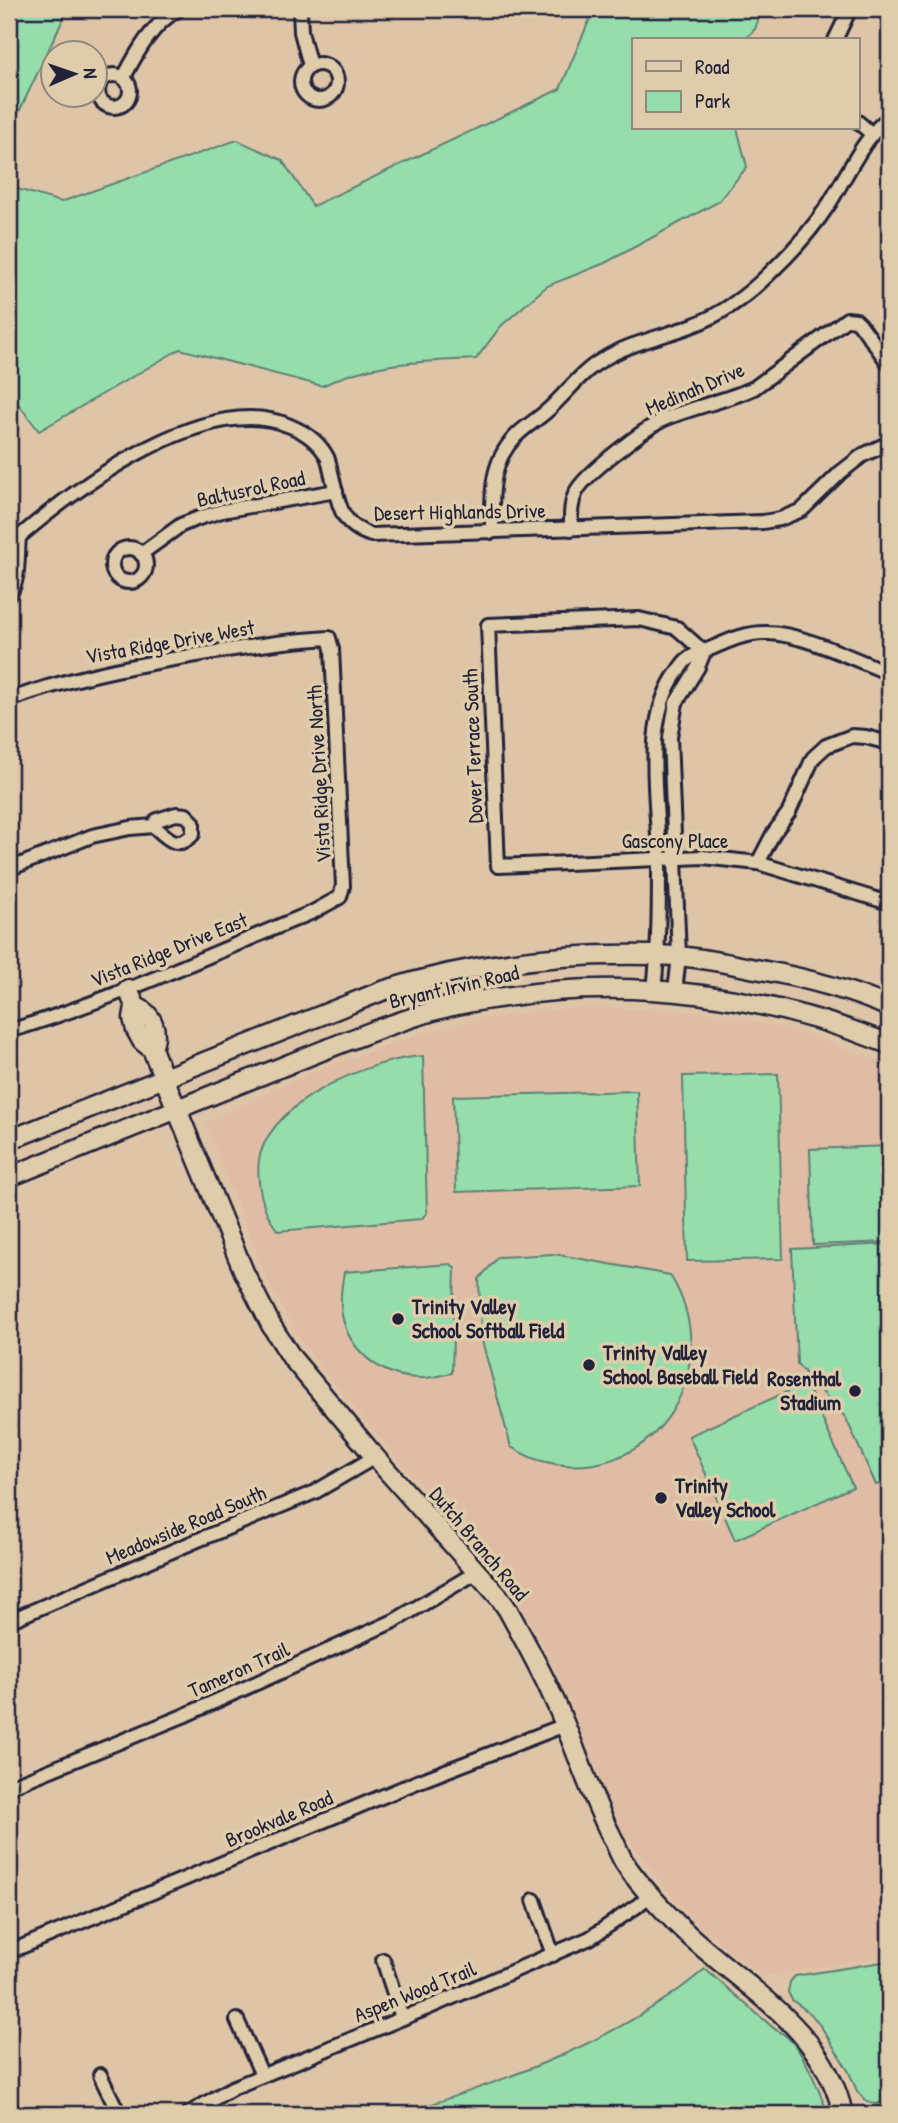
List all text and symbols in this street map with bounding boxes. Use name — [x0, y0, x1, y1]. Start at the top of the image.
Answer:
north arrow — [38, 38, 108, 108]
legend — [632, 38, 860, 130]
text: Road — [695, 52, 729, 81]
text: N — [78, 68, 104, 79]
text: Park — [695, 86, 730, 115]
street label: Medinah Drive — [641, 355, 749, 422]
street label: Baltusrol Road — [194, 463, 307, 514]
street label: Desert Highlands Drive — [374, 496, 546, 527]
street label: Vista Ridge Drive West — [83, 612, 257, 671]
street label: Dover Terrace South — [455, 668, 490, 824]
street label: Vista Ridge Drive North — [299, 684, 338, 864]
street label: Gascony Place — [622, 826, 728, 855]
street label: Vista Ridge Drive East — [86, 905, 252, 994]
street label: Bryant Irvin Road — [386, 958, 522, 1016]
place label: Trinity Valley School Softball Field — [411, 1292, 565, 1345]
marker: Trinity Valley School Softball Field — [390, 1311, 406, 1327]
place label: Trinity Valley School Baseball Field — [602, 1338, 759, 1391]
marker: Trinity Valley School Baseball Field — [581, 1357, 597, 1373]
place label: Rosenthal Stadium — [767, 1364, 841, 1417]
marker: Rosenthal Stadium — [847, 1383, 863, 1399]
place label: Trinity Valley School — [674, 1471, 776, 1525]
street label: Meadowside Road South — [101, 1478, 271, 1571]
street label: Dutch Branch Road — [423, 1481, 536, 1607]
marker: Trinity Valley School — [653, 1490, 669, 1506]
street label: Tameron Trail — [184, 1634, 294, 1705]
street label: Brookvale Road — [221, 1783, 337, 1854]
street label: Aspen Wood Trail — [349, 1954, 481, 2029]

